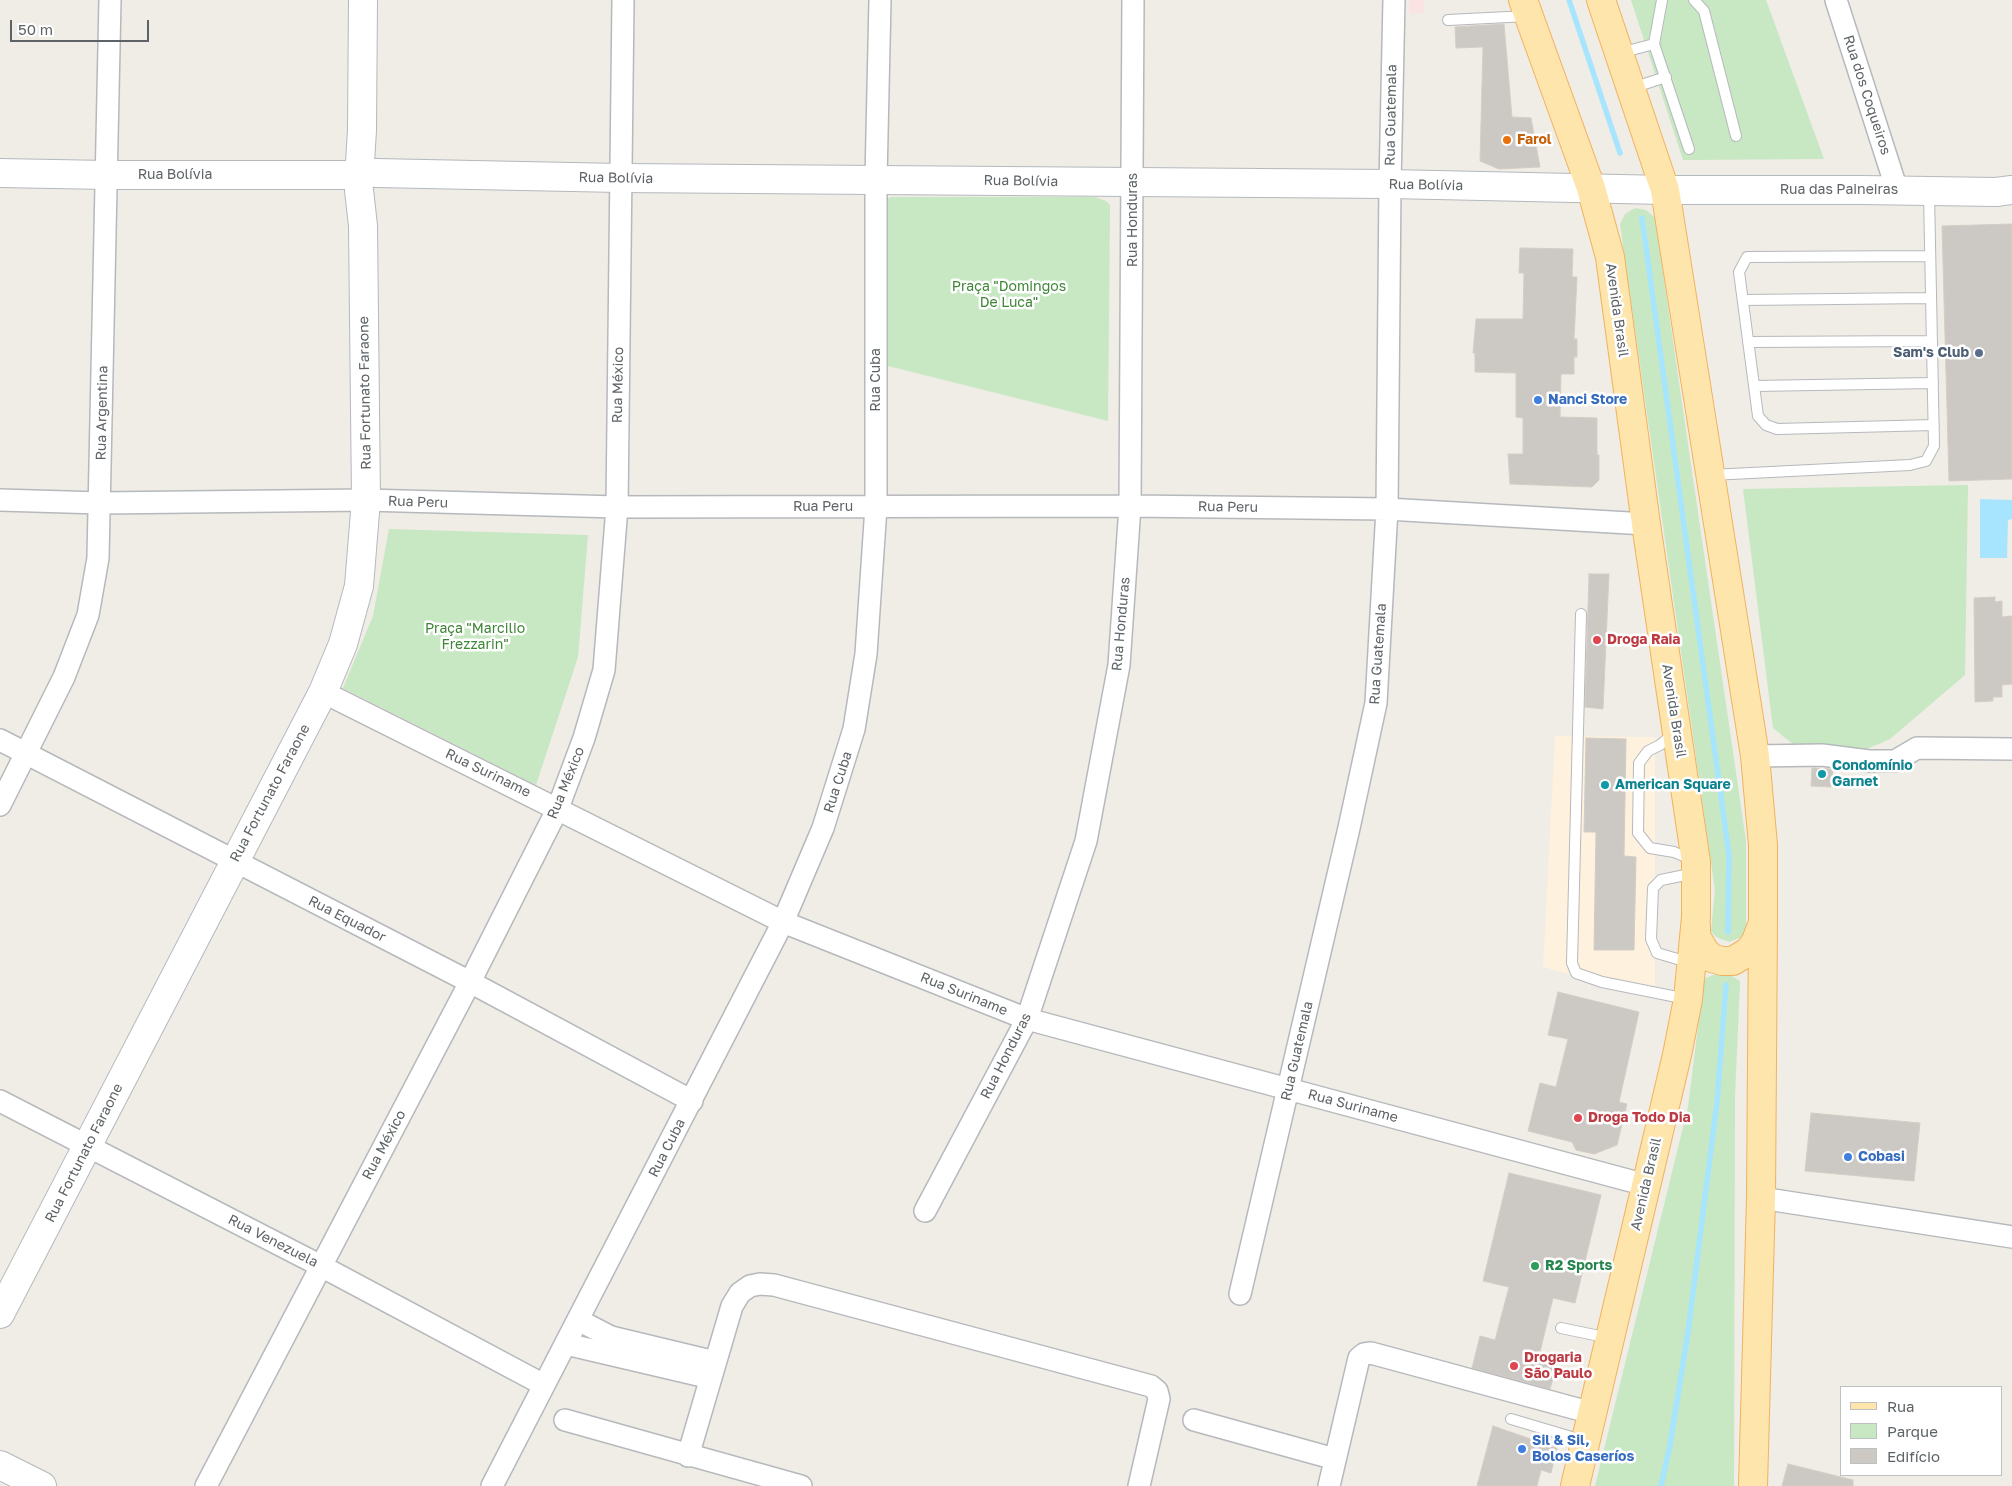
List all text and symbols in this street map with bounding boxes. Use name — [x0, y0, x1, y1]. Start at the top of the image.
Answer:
scale bar — [12, 10, 151, 42]
text: 50 m — [18, 20, 53, 38]
street label: Rua dos Coqueiros — [1840, 33, 1894, 157]
street label: Rua Guatemala — [1382, 64, 1400, 166]
place label: Farol — [1517, 132, 1552, 148]
marker: Farol — [1501, 134, 1513, 146]
street label: Rua Bolívia — [138, 167, 212, 183]
street label: Rua Bolívia — [579, 169, 653, 187]
street label: Rua Bolívia — [984, 172, 1058, 190]
street label: Rua Honduras — [1125, 173, 1141, 267]
street label: Rua Bolívia — [1389, 176, 1463, 194]
street label: Rua das Paineiras — [1780, 182, 1898, 198]
street label: Avenida Brasil — [1602, 262, 1632, 358]
park label: Praça "Domingos De Luca" — [952, 279, 1066, 312]
street label: Rua Fortunato Faraone — [355, 316, 375, 470]
place label: Sam's Club — [1893, 345, 1969, 361]
street label: Rua México — [609, 347, 627, 423]
marker: Sam's Club — [1973, 347, 1985, 359]
street label: Rua Cuba — [868, 348, 884, 412]
street label: Rua Argentina — [93, 365, 111, 461]
place label: Nanci Store — [1548, 392, 1627, 408]
marker: Nanci Store — [1532, 394, 1544, 406]
street label: Rua Peru — [388, 493, 448, 511]
street label: Rua Peru — [1198, 498, 1258, 516]
street label: Rua Peru — [793, 499, 853, 515]
street label: Rua Honduras — [1109, 576, 1133, 672]
street label: Rua Guatemala — [1366, 603, 1390, 705]
park label: Praça "Marcilio Frezzarin" — [425, 621, 525, 654]
place label: Droga Raia — [1607, 632, 1680, 648]
marker: Droga Raia — [1591, 634, 1603, 646]
street label: Avenida Brasil — [1658, 663, 1690, 759]
street label: Rua Fortunato Faraone — [226, 721, 314, 865]
street label: Rua México — [544, 744, 588, 822]
street label: Rua Suriname — [443, 745, 533, 801]
street label: Rua Cuba — [820, 749, 856, 815]
place label: Condomínio Garnet — [1832, 758, 1913, 790]
marker: Condomínio Garnet — [1816, 768, 1828, 780]
place label: American Square — [1615, 777, 1731, 793]
marker: American Square — [1599, 779, 1611, 791]
street label: Rua Equador — [305, 892, 389, 946]
street label: Rua Suriname — [918, 969, 1010, 1019]
street label: Rua Guatemala — [1277, 1000, 1317, 1102]
street label: Rua Honduras — [977, 1010, 1035, 1102]
street label: Rua Fortunato Faraone — [42, 1081, 126, 1225]
street label: Rua Suriname — [1306, 1086, 1400, 1126]
street label: Rua México — [359, 1107, 409, 1183]
place label: Droga Todo Dia — [1588, 1110, 1691, 1126]
marker: Droga Todo Dia — [1572, 1112, 1584, 1124]
street label: Rua Cuba — [645, 1116, 689, 1180]
street label: Avenida Brasil — [1627, 1136, 1665, 1232]
place label: Cobasi — [1858, 1149, 1905, 1165]
marker: Cobasi — [1842, 1151, 1854, 1163]
street label: Rua Venezuela — [225, 1211, 321, 1271]
place label: R2 Sports — [1545, 1258, 1612, 1274]
marker: R2 Sports — [1529, 1260, 1541, 1272]
place label: Drogaria São Paulo — [1524, 1350, 1592, 1382]
marker: Drogaria São Paulo — [1508, 1360, 1520, 1372]
legend — [1840, 1386, 2002, 1476]
text: Rua — [1887, 1397, 1914, 1415]
text: Parque — [1887, 1422, 1938, 1440]
place label: Sil & Sil, Bolos Caseríos — [1532, 1433, 1634, 1465]
marker: Sil & Sil, Bolos Caseríos — [1516, 1443, 1528, 1455]
text: Edifício — [1887, 1447, 1940, 1465]

